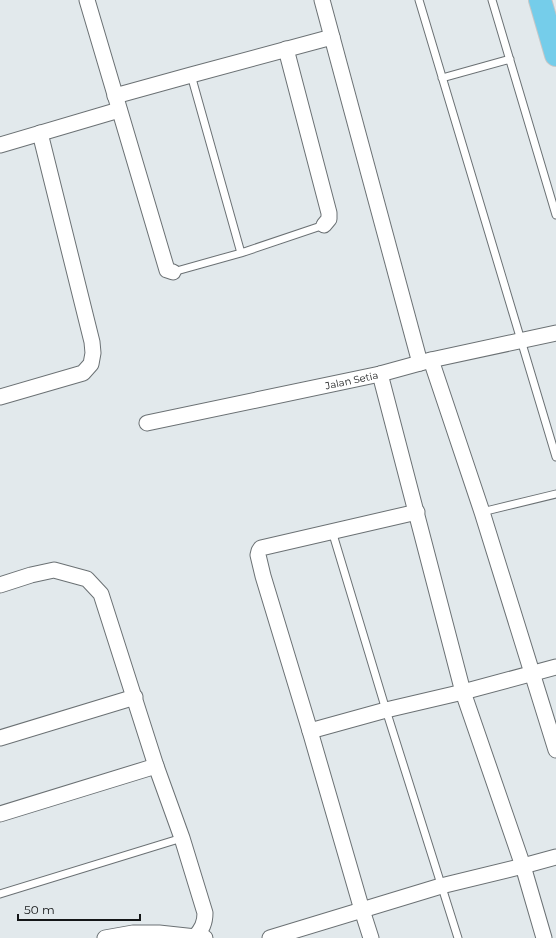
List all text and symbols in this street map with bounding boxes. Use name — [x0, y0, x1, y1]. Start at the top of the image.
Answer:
street label: Jalan Setia — [323, 368, 379, 392]
scale bar — [18, 896, 140, 922]
text: 50 m — [24, 902, 55, 917]

